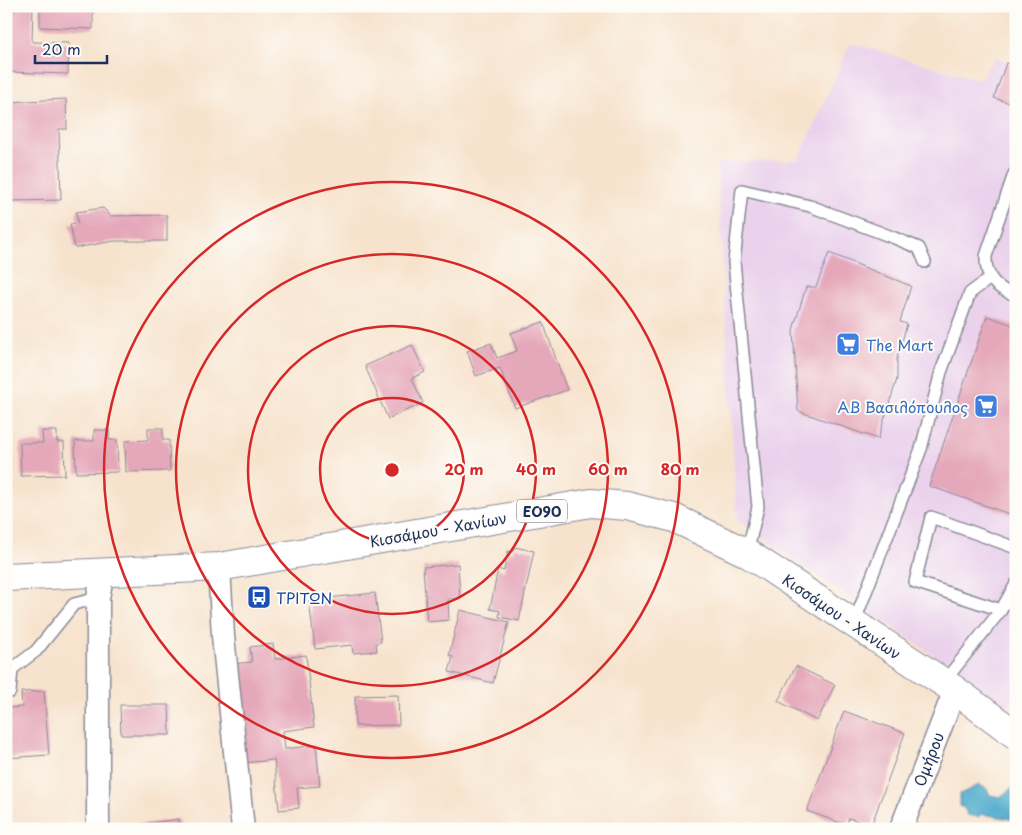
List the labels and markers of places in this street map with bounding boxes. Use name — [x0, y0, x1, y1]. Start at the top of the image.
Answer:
supermarket icon: The Mart — [835, 331, 861, 357]
place label: The Mart — [866, 333, 933, 356]
supermarket icon: ΑΒ Βασιλόπουλος — [973, 393, 999, 419]
place label: ΑΒ Βασιλόπουλος — [837, 395, 968, 418]
centre of rings — [383, 461, 401, 479]
bus stop icon: ΤΡΙΤΩΝ — [246, 584, 272, 610]
place label: ΤΡΙΤΩΝ — [276, 586, 332, 609]

